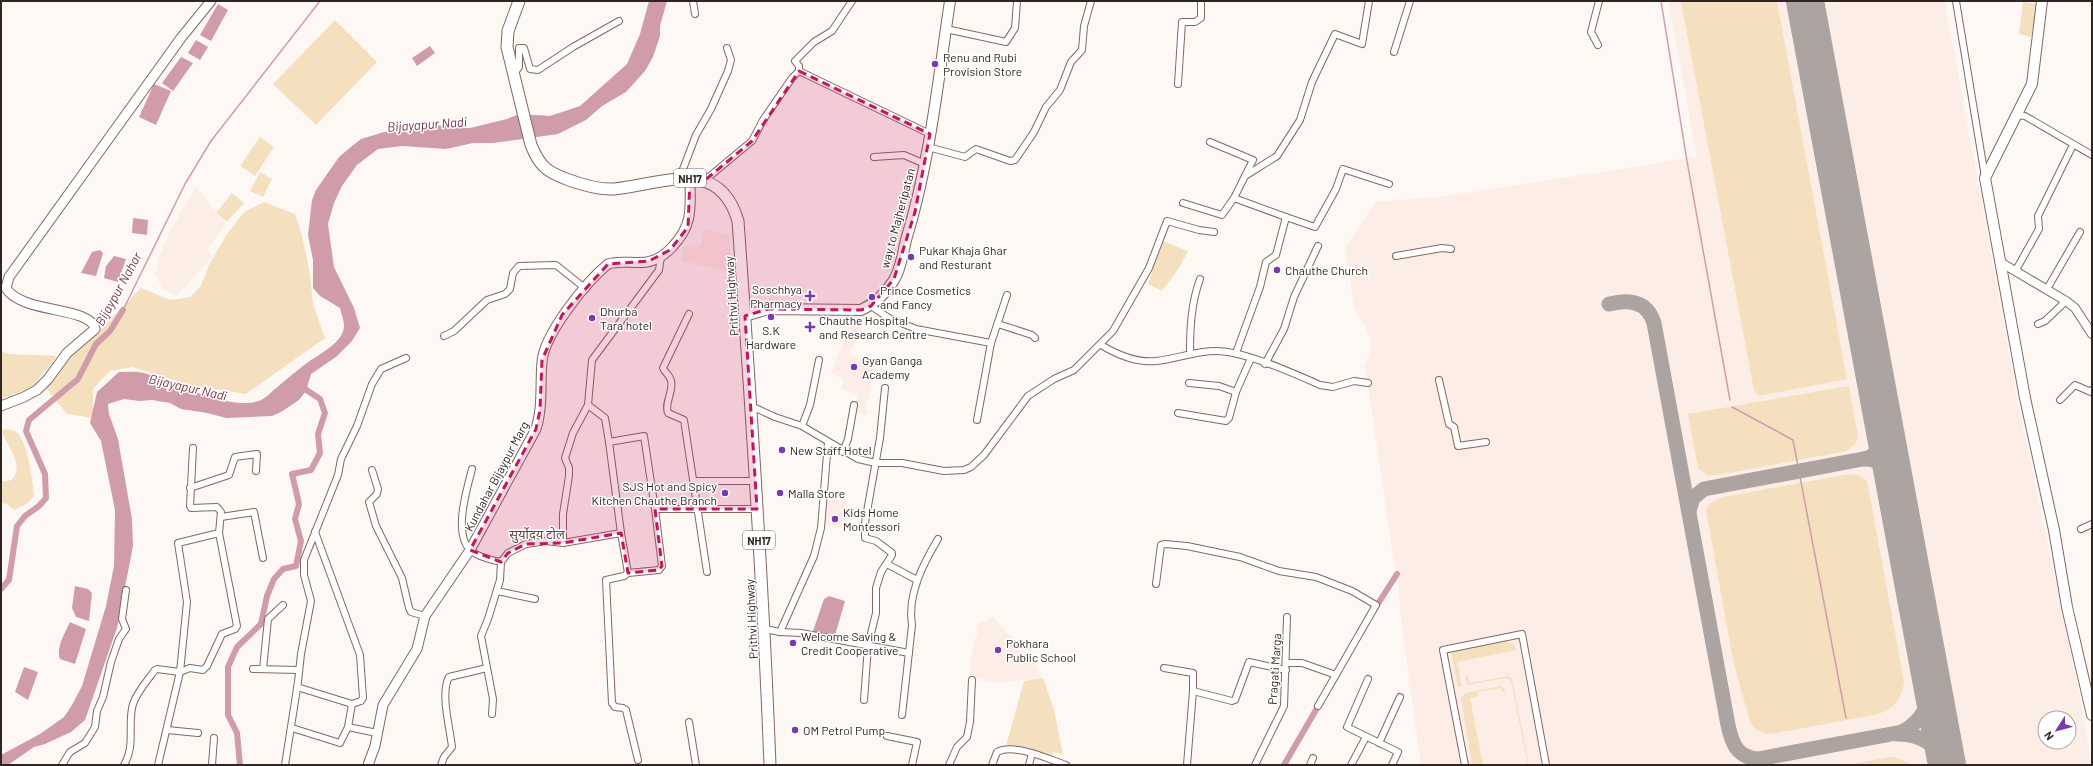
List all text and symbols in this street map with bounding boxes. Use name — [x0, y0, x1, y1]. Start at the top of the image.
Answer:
place label: Renu and Rubi Provision Store — [943, 50, 1022, 78]
marker: Renu and Rubi Provision Store — [930, 59, 940, 69]
water label: Bijayapur Nadi — [387, 113, 468, 135]
street label: way to Majheripatan — [877, 166, 917, 270]
road number: NH17 — [674, 169, 706, 187]
place label: Pukar Khaja Ghar and Resturant — [919, 243, 1008, 271]
water label: Bijaypur Nahar — [91, 249, 145, 328]
marker: Pukar Khaja Ghar and Resturant — [906, 252, 916, 262]
street label: Prithvi Highway — [721, 255, 741, 337]
place label: Chauthe Church — [1285, 263, 1368, 277]
marker: Chauthe Church — [1272, 265, 1282, 275]
place label: Soschhya Pharmacy — [750, 282, 802, 310]
place label: Prince Cosmetics and Fancy — [880, 283, 971, 311]
marker: Soschhya Pharmacy — [805, 291, 815, 301]
marker: Prince Cosmetics and Fancy — [867, 292, 877, 302]
place label: Dhurba Tara hotel — [600, 304, 652, 332]
marker: S.K Hardware — [766, 312, 776, 322]
marker: Dhurba Tara hotel — [587, 313, 597, 323]
place label: Chauthe Hospital and Research Centre — [819, 313, 927, 341]
marker: Chauthe Hospital and Research Centre — [804, 321, 816, 333]
place label: S.K Hardware — [746, 323, 796, 351]
place label: Gyan Ganga Academy — [862, 353, 922, 381]
marker: Gyan Ganga Academy — [849, 362, 859, 372]
water label: Bijayapur Nadi — [147, 370, 229, 404]
street label: Kundahar Bijaypur Marg — [461, 419, 531, 533]
place label: New Staff Hotel — [790, 443, 871, 457]
marker: New Staff Hotel — [777, 445, 787, 455]
place label: SJS Hot and Spicy Kitchen Chauthe Branch — [592, 479, 717, 507]
place label: Malla Store — [788, 486, 845, 500]
marker: SJS Hot and Spicy Kitchen Chauthe Branch — [720, 488, 730, 498]
marker: Malla Store — [775, 488, 785, 498]
place label: Kids Home Montessori — [843, 505, 900, 533]
marker: Kids Home Montessori — [830, 514, 840, 524]
district label: सुर्योदय टोल — [509, 526, 565, 543]
road number: NH17 — [743, 531, 775, 549]
street label: Prithvi Highway — [742, 578, 760, 659]
place label: Welcome Saving & Credit Cooperative — [801, 629, 898, 657]
street label: Pragati Marga — [1265, 633, 1283, 705]
place label: Pokhara Public School — [1006, 636, 1076, 664]
marker: Welcome Saving & Credit Cooperative — [788, 638, 798, 648]
marker: Pokhara Public School — [993, 645, 1003, 655]
north arrow — [2037, 710, 2077, 750]
place label: OM Petrol Pump — [803, 723, 885, 737]
marker: OM Petrol Pump — [790, 725, 800, 735]
text: N — [2041, 729, 2056, 743]

